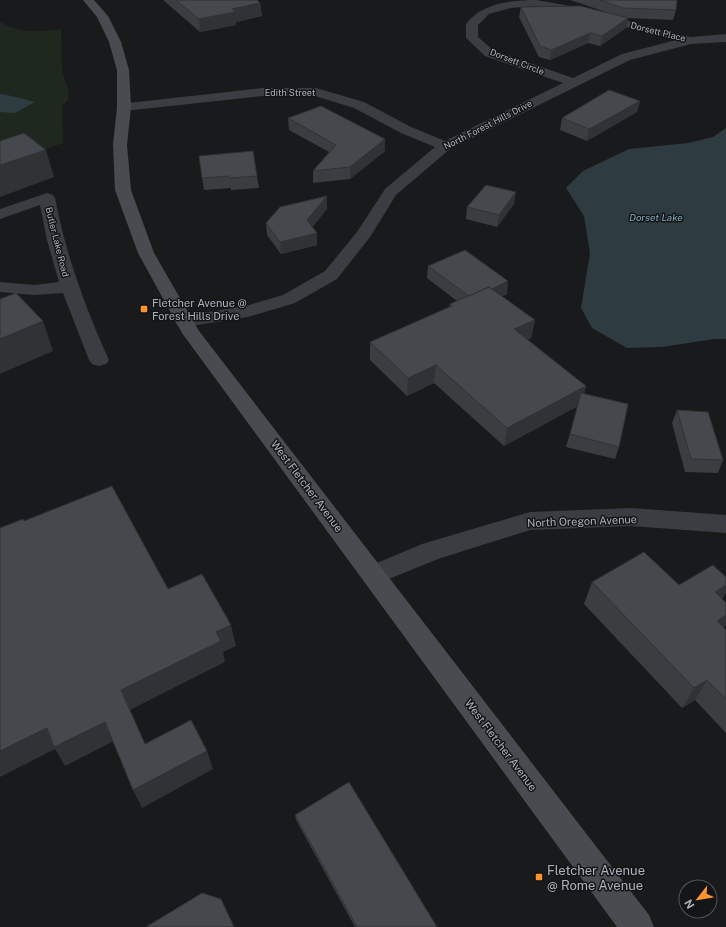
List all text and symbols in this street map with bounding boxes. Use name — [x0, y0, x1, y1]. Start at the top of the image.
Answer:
street label: Dorsett Place — [629, 19, 687, 44]
street label: Dorsett Circle — [488, 46, 546, 77]
street label: Edith Street — [265, 87, 316, 98]
street label: North Forest Hills Drive — [442, 97, 534, 152]
street label: Butler Lake Road — [44, 206, 71, 278]
water label: Dorset Lake — [629, 211, 683, 223]
place label: Fletcher Avenue @ Forest Hills Drive — [152, 297, 247, 322]
marker: Fletcher Avenue @ Forest Hills Drive — [139, 304, 149, 314]
street label: West Fletcher Avenue — [269, 438, 345, 534]
street label: North Oregon Avenue — [527, 513, 637, 529]
street label: West Fletcher Avenue — [463, 697, 539, 793]
place label: Fletcher Avenue @ Rome Avenue — [547, 863, 645, 893]
marker: Fletcher Avenue @ Rome Avenue — [534, 872, 544, 882]
north arrow — [678, 879, 718, 919]
text: N — [682, 897, 697, 911]

